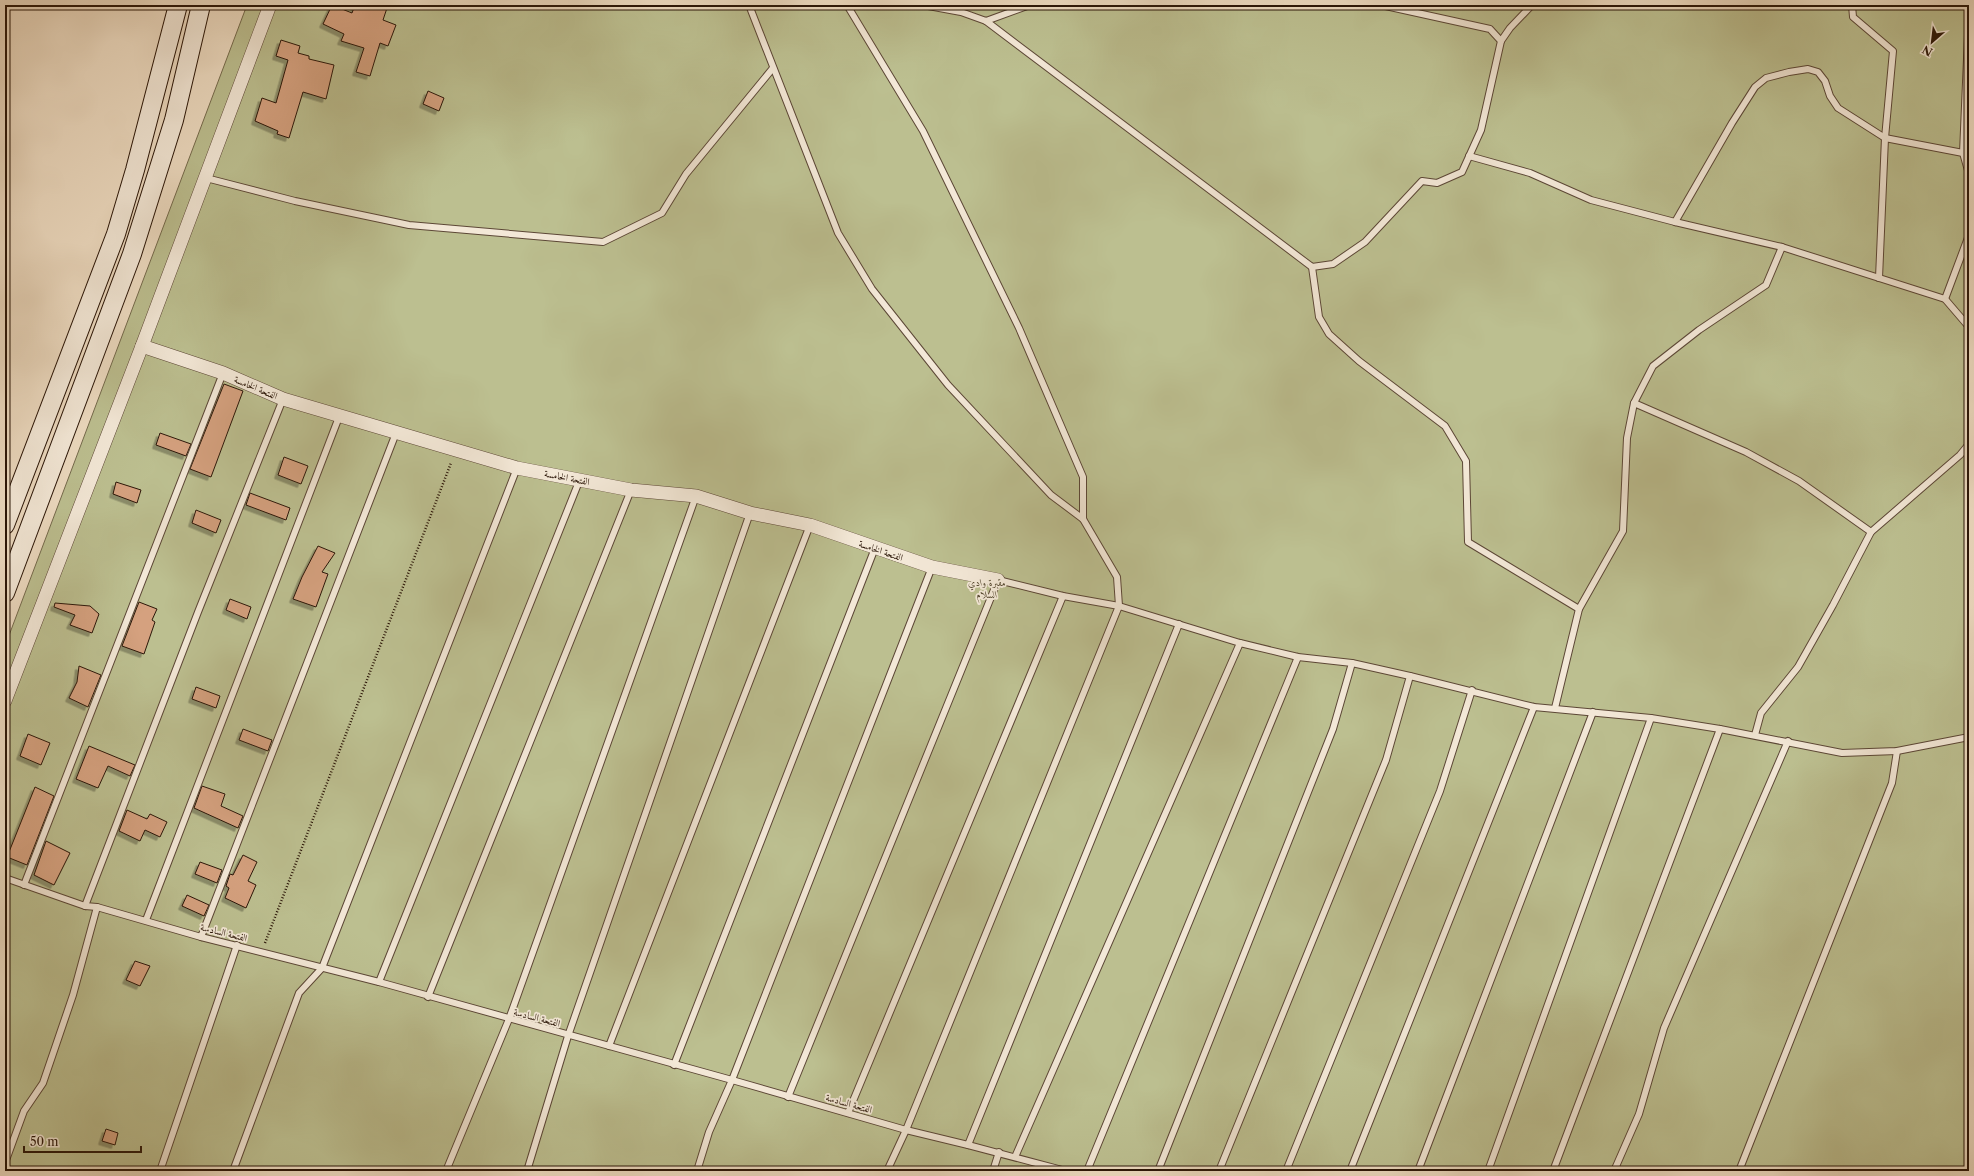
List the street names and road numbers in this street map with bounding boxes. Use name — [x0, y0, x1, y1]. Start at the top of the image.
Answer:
street label: الفتحة الخامسة — [232, 372, 280, 402]
street label: الفتحة الخامسة — [543, 467, 591, 488]
street label: الفتحة الخامسة — [857, 537, 905, 564]
street label: الفتحة السادسة — [199, 920, 249, 945]
street label: الفتحة السادسة — [512, 1005, 562, 1030]
street label: الفتحة السادسة — [824, 1091, 874, 1116]

